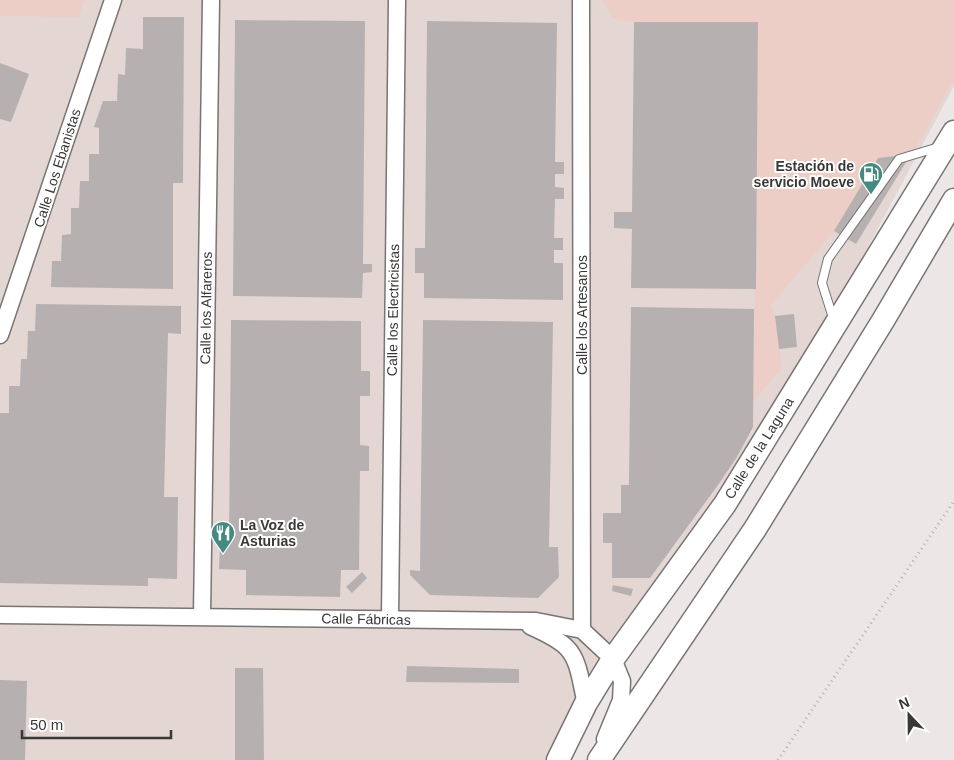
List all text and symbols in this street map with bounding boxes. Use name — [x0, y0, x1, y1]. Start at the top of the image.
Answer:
street label: Calle Los Ebanistas — [30, 107, 84, 229]
place label: Estación de servicio Moeve — [754, 158, 854, 190]
fuel station icon: Estación de servicio Moeve — [858, 161, 884, 195]
street label: Calle los Electricistas — [384, 244, 402, 376]
street label: Calle los Alfareros — [197, 251, 215, 365]
street label: Calle los Artesanos — [574, 255, 590, 375]
street label: Calle de la Laguna — [721, 394, 797, 502]
place label: La Voz de Asturias — [240, 517, 305, 549]
restaurant icon: La Voz de Asturias — [210, 520, 236, 554]
street label: Calle Fábricas — [321, 610, 411, 628]
north arrow — [884, 690, 934, 740]
text: N — [896, 694, 912, 712]
scale bar — [22, 708, 171, 740]
text: 50 m — [30, 716, 63, 733]

